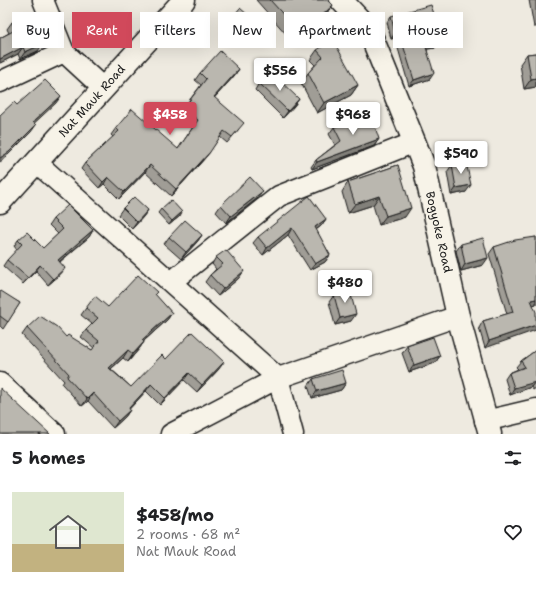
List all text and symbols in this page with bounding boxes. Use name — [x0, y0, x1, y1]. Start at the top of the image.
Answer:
chip: Buy — [12, 12, 64, 48]
chip: Rent — [72, 12, 132, 48]
chip: Filters — [140, 12, 210, 48]
chip: New — [218, 12, 276, 48]
chip: Apartment — [284, 12, 385, 48]
chip: House — [393, 12, 463, 48]
pin: $556 — [256, 58, 304, 92]
street label: Nat Mauk Road — [55, 61, 129, 141]
text: $556 — [263, 62, 297, 79]
pin: $458 — [146, 102, 194, 136]
pin: $968 — [329, 102, 377, 136]
text: $458 — [153, 106, 187, 123]
text: $968 — [335, 106, 371, 123]
pin: $590 — [437, 141, 485, 175]
text: $590 — [444, 145, 478, 162]
street label: Bogyoke Road — [422, 190, 456, 275]
pin: $480 — [321, 270, 369, 304]
text: $480 — [327, 274, 363, 291]
text: 5 homes — [12, 447, 85, 469]
icon: filters — [502, 447, 524, 469]
text: $458/mo — [136, 504, 214, 526]
icon: home — [44, 508, 92, 556]
icon: heart — [502, 521, 524, 543]
text: 2 rooms · 68 m² — [136, 526, 240, 543]
text: Nat Mauk Road — [136, 543, 236, 560]

